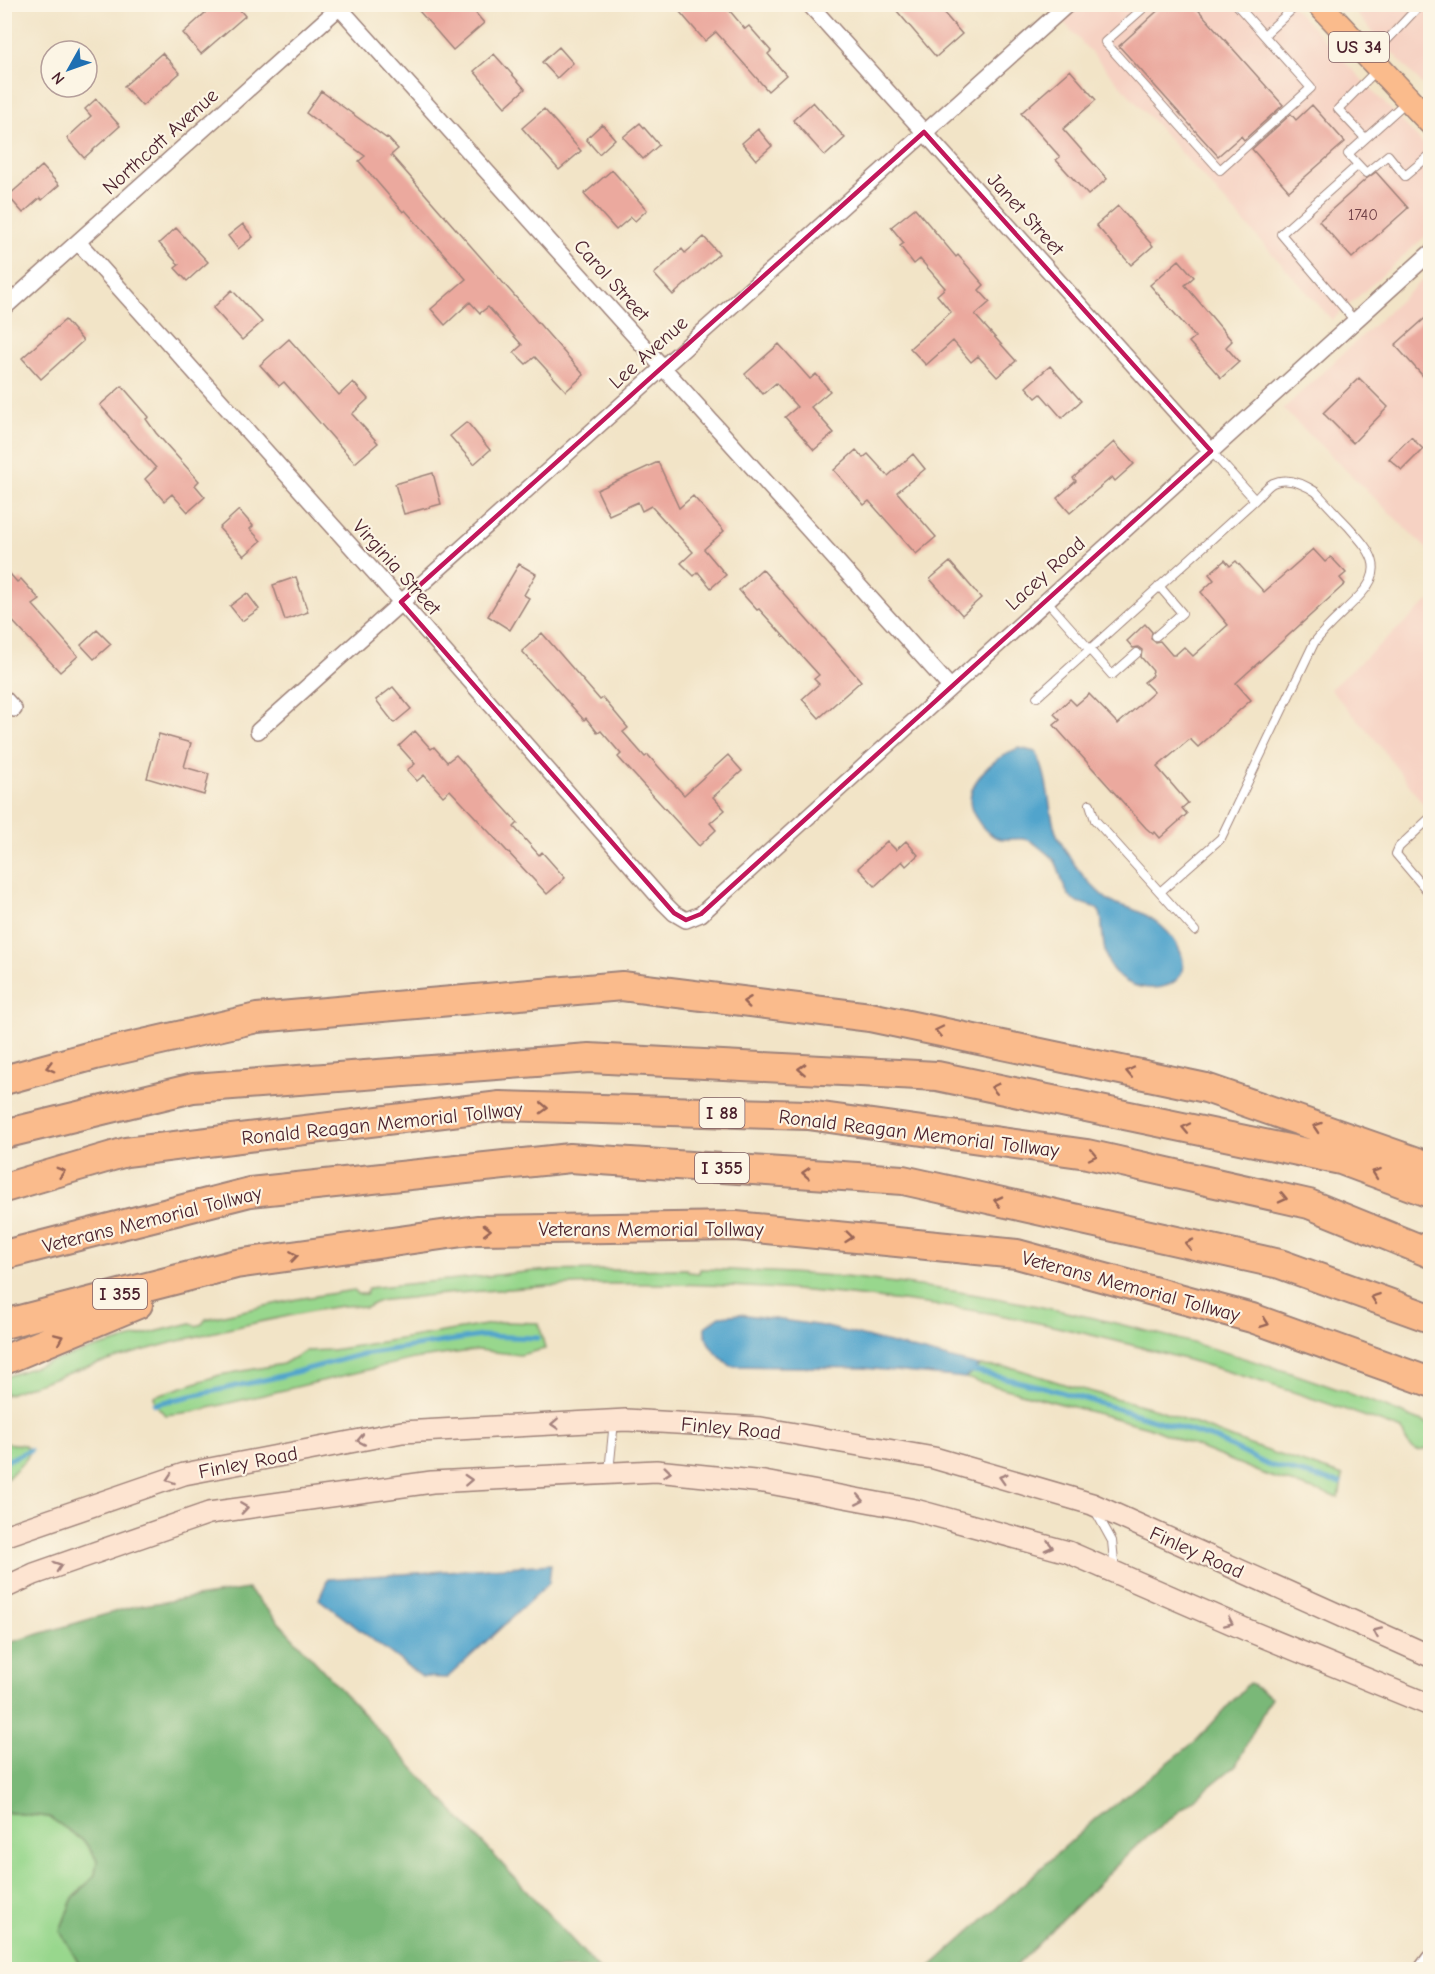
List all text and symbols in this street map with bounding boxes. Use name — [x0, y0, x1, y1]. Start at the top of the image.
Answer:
road number: US 34 — [1329, 32, 1389, 62]
north arrow — [39, 39, 99, 99]
text: N — [48, 68, 69, 88]
street label: Northcott Avenue — [98, 84, 223, 199]
street label: Janet Street — [983, 168, 1069, 261]
house number: 1740 — [1348, 206, 1378, 224]
street label: Carol Street — [569, 235, 655, 327]
street label: Lee Avenue — [604, 311, 692, 393]
street label: Virginia Street — [348, 515, 446, 621]
street label: Lacey Road — [1001, 532, 1090, 615]
one-way arrow — [742, 996, 751, 1008]
one-way arrow — [935, 1025, 945, 1038]
one-way arrow — [45, 1060, 56, 1072]
one-way arrow — [797, 1062, 806, 1075]
one-way arrow — [1125, 1066, 1135, 1079]
one-way arrow — [991, 1082, 1001, 1095]
street label: Ronald Reagan Memorial Tollway — [240, 1097, 524, 1150]
road number: I 88 — [700, 1098, 744, 1128]
one-way arrow — [540, 1101, 549, 1114]
street label: Ronald Reagan Memorial Tollway — [777, 1105, 1061, 1162]
one-way arrow — [1312, 1121, 1323, 1134]
one-way arrow — [1182, 1122, 1192, 1135]
one-way arrow — [1088, 1148, 1098, 1161]
road number: I 355 — [695, 1153, 749, 1183]
one-way arrow — [55, 1167, 66, 1179]
one-way arrow — [801, 1167, 810, 1180]
one-way arrow — [1371, 1167, 1381, 1180]
street label: Veterans Memorial Tollway — [40, 1181, 264, 1258]
one-way arrow — [1278, 1191, 1288, 1204]
one-way arrow — [994, 1195, 1004, 1208]
street label: Veterans Memorial Tollway — [538, 1218, 764, 1241]
one-way arrow — [482, 1224, 491, 1236]
one-way arrow — [845, 1230, 854, 1243]
one-way arrow — [1184, 1238, 1194, 1251]
street label: Veterans Memorial Tollway — [1019, 1246, 1243, 1327]
one-way arrow — [289, 1250, 298, 1263]
road number: I 355 — [93, 1279, 147, 1309]
one-way arrow — [1371, 1293, 1381, 1306]
one-way arrow — [1259, 1315, 1270, 1328]
one-way arrow — [52, 1333, 63, 1345]
street label: Finley Road — [680, 1413, 782, 1444]
one-way arrow — [551, 1417, 560, 1430]
one-way arrow — [357, 1433, 367, 1446]
street label: Finley Road — [197, 1442, 300, 1483]
one-way arrow — [663, 1465, 672, 1478]
one-way arrow — [165, 1471, 176, 1484]
one-way arrow — [998, 1473, 1009, 1485]
one-way arrow — [464, 1474, 473, 1487]
one-way arrow — [855, 1493, 865, 1506]
one-way arrow — [240, 1503, 249, 1515]
street label: Finley Road — [1146, 1522, 1247, 1583]
one-way arrow — [1044, 1539, 1054, 1552]
one-way arrow — [52, 1560, 63, 1573]
one-way arrow — [1222, 1615, 1233, 1627]
one-way arrow — [1372, 1627, 1383, 1639]

